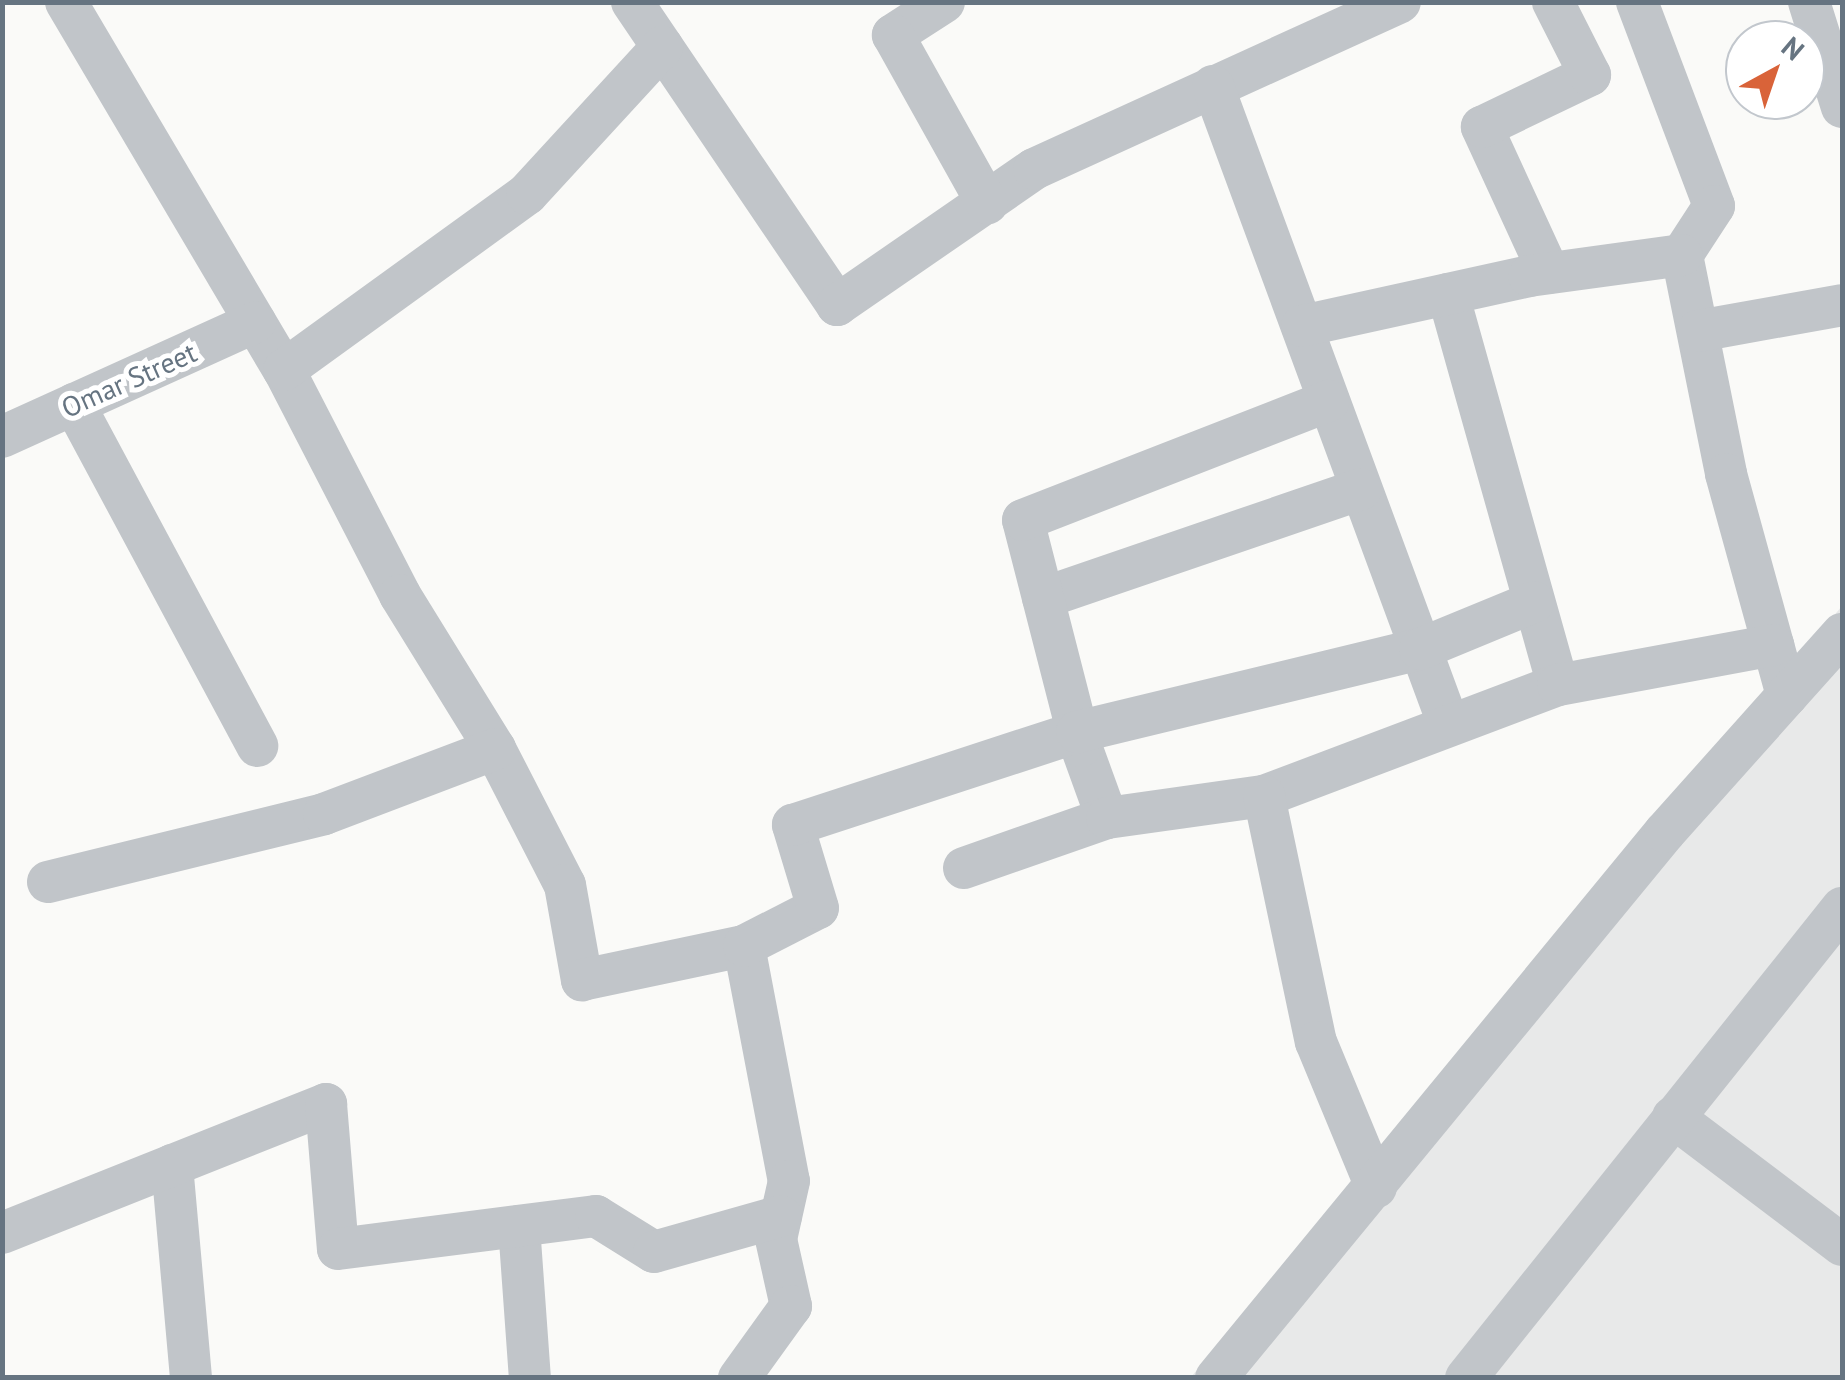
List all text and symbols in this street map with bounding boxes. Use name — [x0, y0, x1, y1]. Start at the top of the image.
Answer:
north arrow — [1725, 20, 1825, 120]
text: N — [1774, 28, 1812, 68]
street label: Omar Street — [56, 335, 202, 425]

